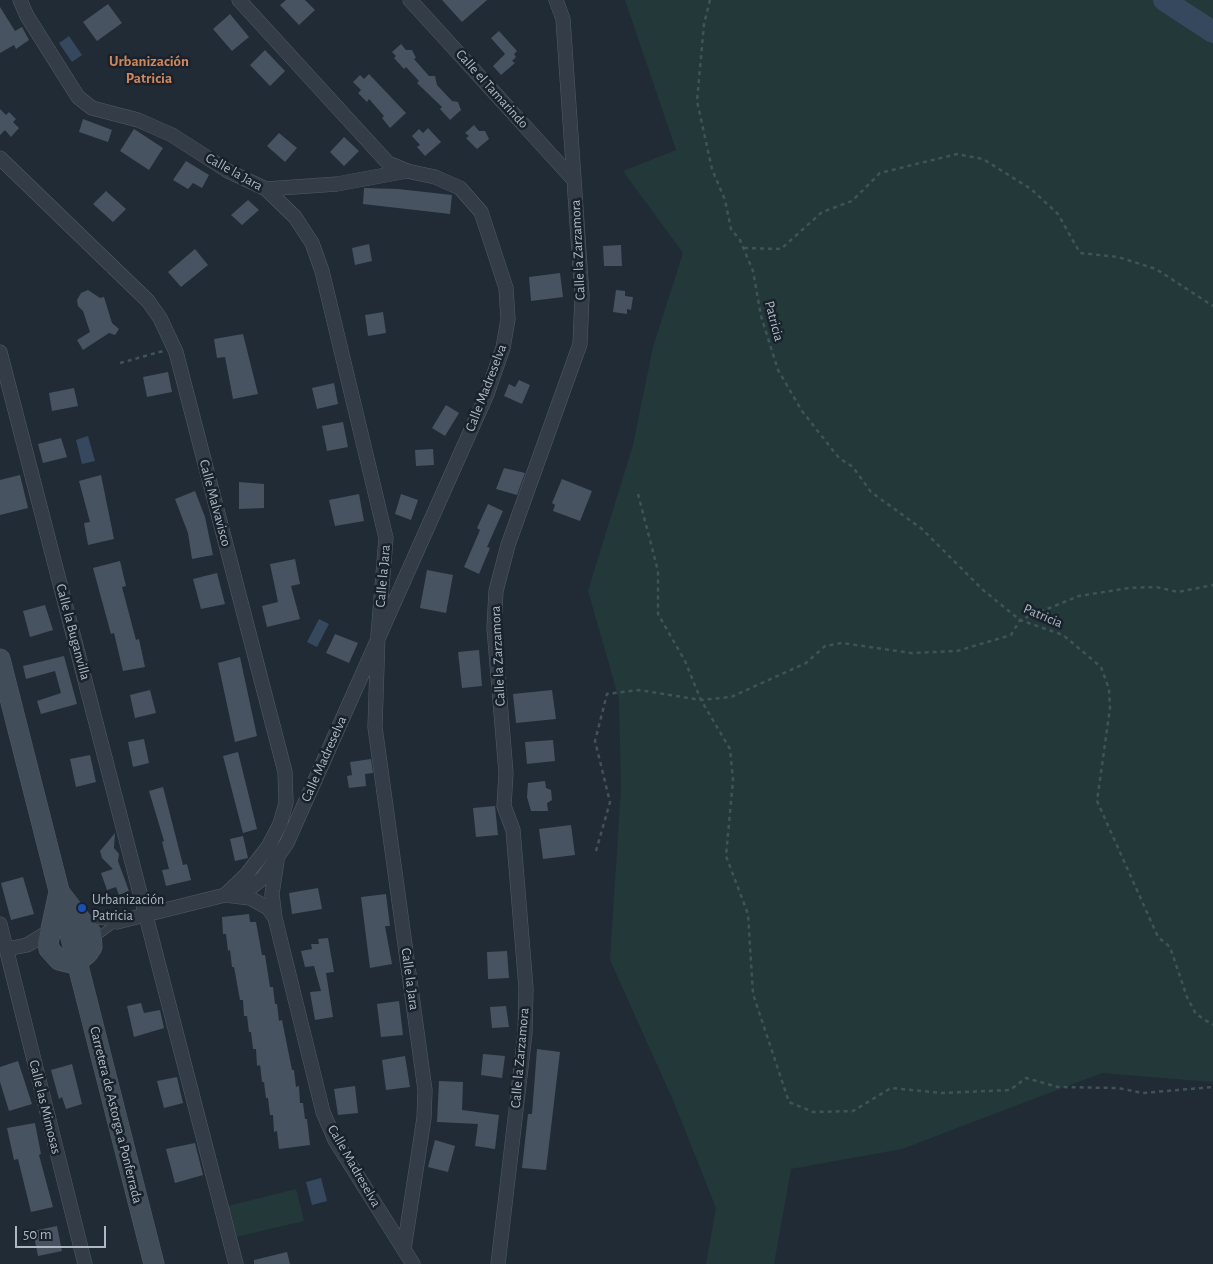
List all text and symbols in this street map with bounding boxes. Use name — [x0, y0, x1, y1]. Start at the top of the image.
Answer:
street label: Calle el Tamarindo — [452, 46, 532, 132]
district label: Urbanización Patricia — [109, 52, 189, 87]
street label: Calle la Jara — [202, 149, 266, 195]
street label: Calle la Zarzamora — [567, 199, 589, 301]
street label: Patricia — [761, 299, 787, 343]
street label: Calle Madreselva — [462, 342, 510, 434]
street label: Calle Malvavisco — [195, 458, 235, 548]
street label: Calle la Jara — [372, 544, 394, 608]
street label: Calle la Buganvilla — [52, 582, 94, 682]
street label: Patricia — [1021, 600, 1065, 632]
street label: Calle la Zarzamora — [487, 605, 509, 707]
street label: Calle Madreselva — [298, 713, 350, 805]
place label: Urbanización Patricia — [92, 892, 164, 924]
marker: Urbanización Patricia — [76, 902, 88, 914]
street label: Calle la Jara — [397, 947, 423, 1011]
street label: Calle la Zarzamora — [507, 1007, 533, 1109]
street label: Carretera de Astorga a Ponferrada — [86, 1025, 146, 1205]
street label: Calle las Mimosas — [25, 1058, 65, 1156]
street label: Calle Madreselva — [324, 1122, 384, 1210]
scale bar — [18, 1216, 109, 1248]
text: 50 m — [23, 1227, 52, 1242]

